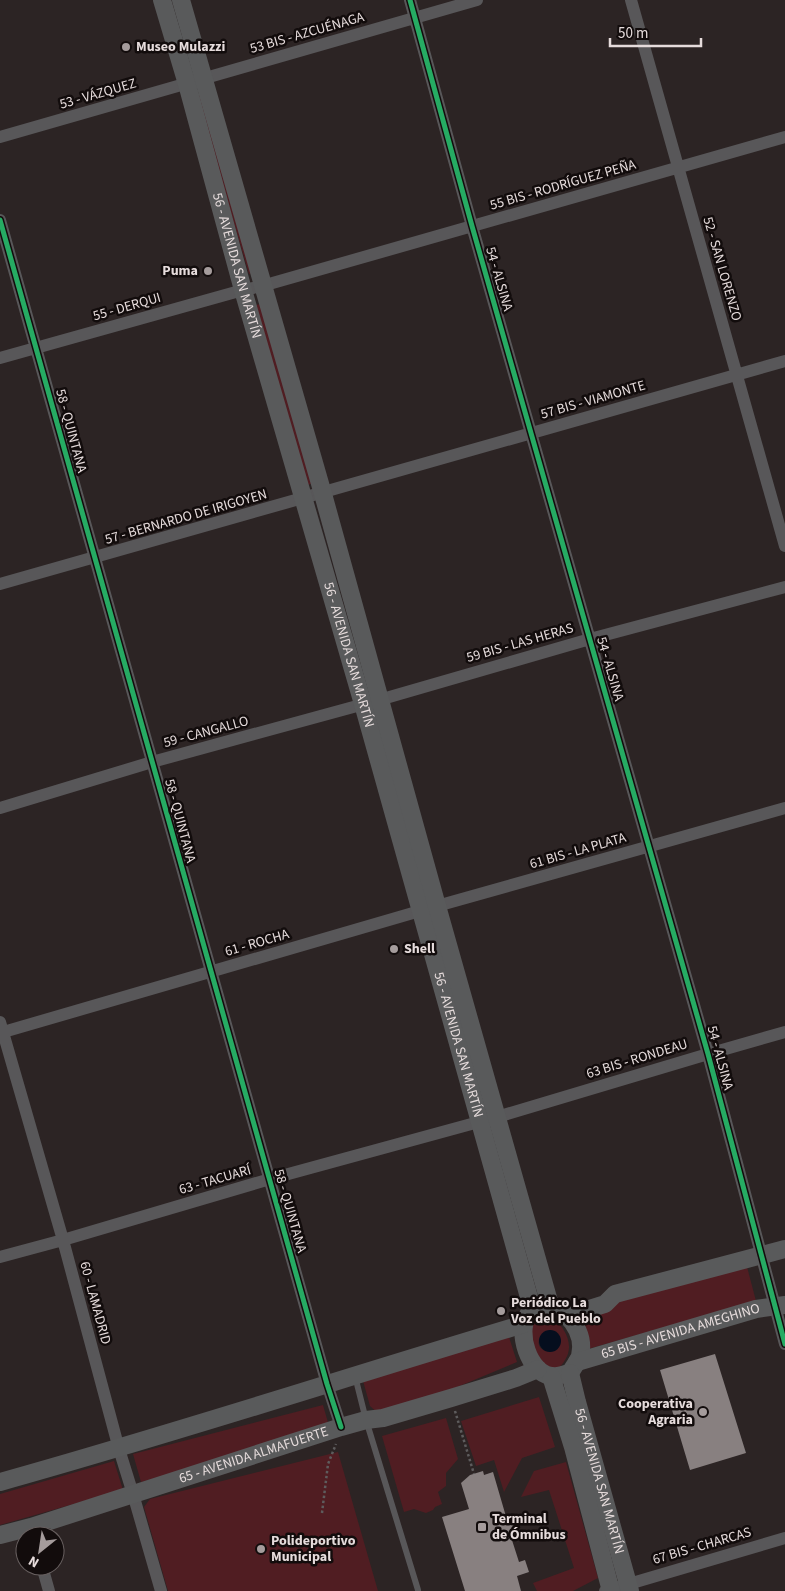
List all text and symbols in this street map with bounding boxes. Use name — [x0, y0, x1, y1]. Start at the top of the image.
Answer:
street label: 53 BIS - AZCUÉNAGA — [248, 7, 367, 59]
scale bar — [610, 15, 701, 47]
text: 50 m — [618, 23, 648, 44]
place label: Museo Mulazzi — [136, 37, 226, 57]
marker: Museo Mulazzi — [120, 41, 132, 53]
street label: 53 - VÁZQUEZ — [57, 74, 139, 114]
street label: 55 BIS - RODRÍGUEZ PEÑA — [488, 154, 639, 215]
street label: 56 - AVENIDA SAN MARTÍN — [207, 191, 267, 341]
street label: 52 - SAN LORENZO — [698, 215, 746, 323]
street label: 54 - ALSINA — [480, 245, 518, 314]
place label: Puma — [162, 261, 198, 281]
marker: Puma — [202, 265, 214, 277]
street label: 55 - DERQUI — [91, 288, 163, 326]
street label: 57 BIS - VIAMONTE — [538, 376, 648, 424]
street label: 58 - QUINTANA — [50, 387, 92, 476]
street label: 57 - BERNARDO DE IRIGOYEN — [103, 484, 269, 550]
street label: 56 - AVENIDA SAN MARTÍN — [318, 580, 379, 730]
street label: 59 BIS - LAS HERAS — [464, 618, 576, 668]
street label: 54 - ALSINA — [591, 635, 629, 704]
street label: 59 - CANGALLO — [161, 711, 251, 753]
street label: 58 - QUINTANA — [159, 777, 201, 866]
street label: 61 BIS - LA PLATA — [527, 828, 629, 874]
street label: 61 - ROCHA — [223, 924, 292, 962]
place label: Shell — [404, 939, 435, 959]
marker: Shell — [388, 943, 400, 955]
street label: 56 - AVENIDA SAN MARTÍN — [428, 970, 488, 1120]
street label: 54 - ALSINA — [702, 1024, 738, 1093]
street label: 63 BIS - RONDEAU — [584, 1034, 690, 1084]
street label: 63 - TACUARÍ — [177, 1160, 255, 1200]
street label: 58 - QUINTANA — [269, 1167, 312, 1256]
street label: 60 - LAMADRID — [74, 1259, 116, 1347]
place label: Periódico La Voz del Pueblo — [510, 1293, 601, 1329]
street label: 65 BIS - AVENIDA AMEGHINO — [599, 1298, 762, 1364]
marker: Periódico La Voz del Pueblo — [495, 1305, 507, 1317]
place label: Cooperativa Agraria — [618, 1394, 693, 1430]
street label: 56 - AVENIDA SAN MARTÍN — [569, 1406, 629, 1556]
marker: Cooperativa Agraria — [697, 1406, 709, 1418]
street label: 65 - AVENIDA ALMAFUERTE — [176, 1422, 331, 1489]
place label: Terminal de Ómnibus — [492, 1509, 566, 1545]
marker: Terminal de Ómnibus — [476, 1521, 488, 1533]
street label: 67 BIS - CHARCAS — [650, 1522, 754, 1570]
north arrow — [15, 1526, 65, 1576]
place label: Polideportivo Municipal — [271, 1531, 356, 1567]
marker: Polideportivo Municipal — [255, 1543, 267, 1555]
text: N — [25, 1550, 43, 1572]

